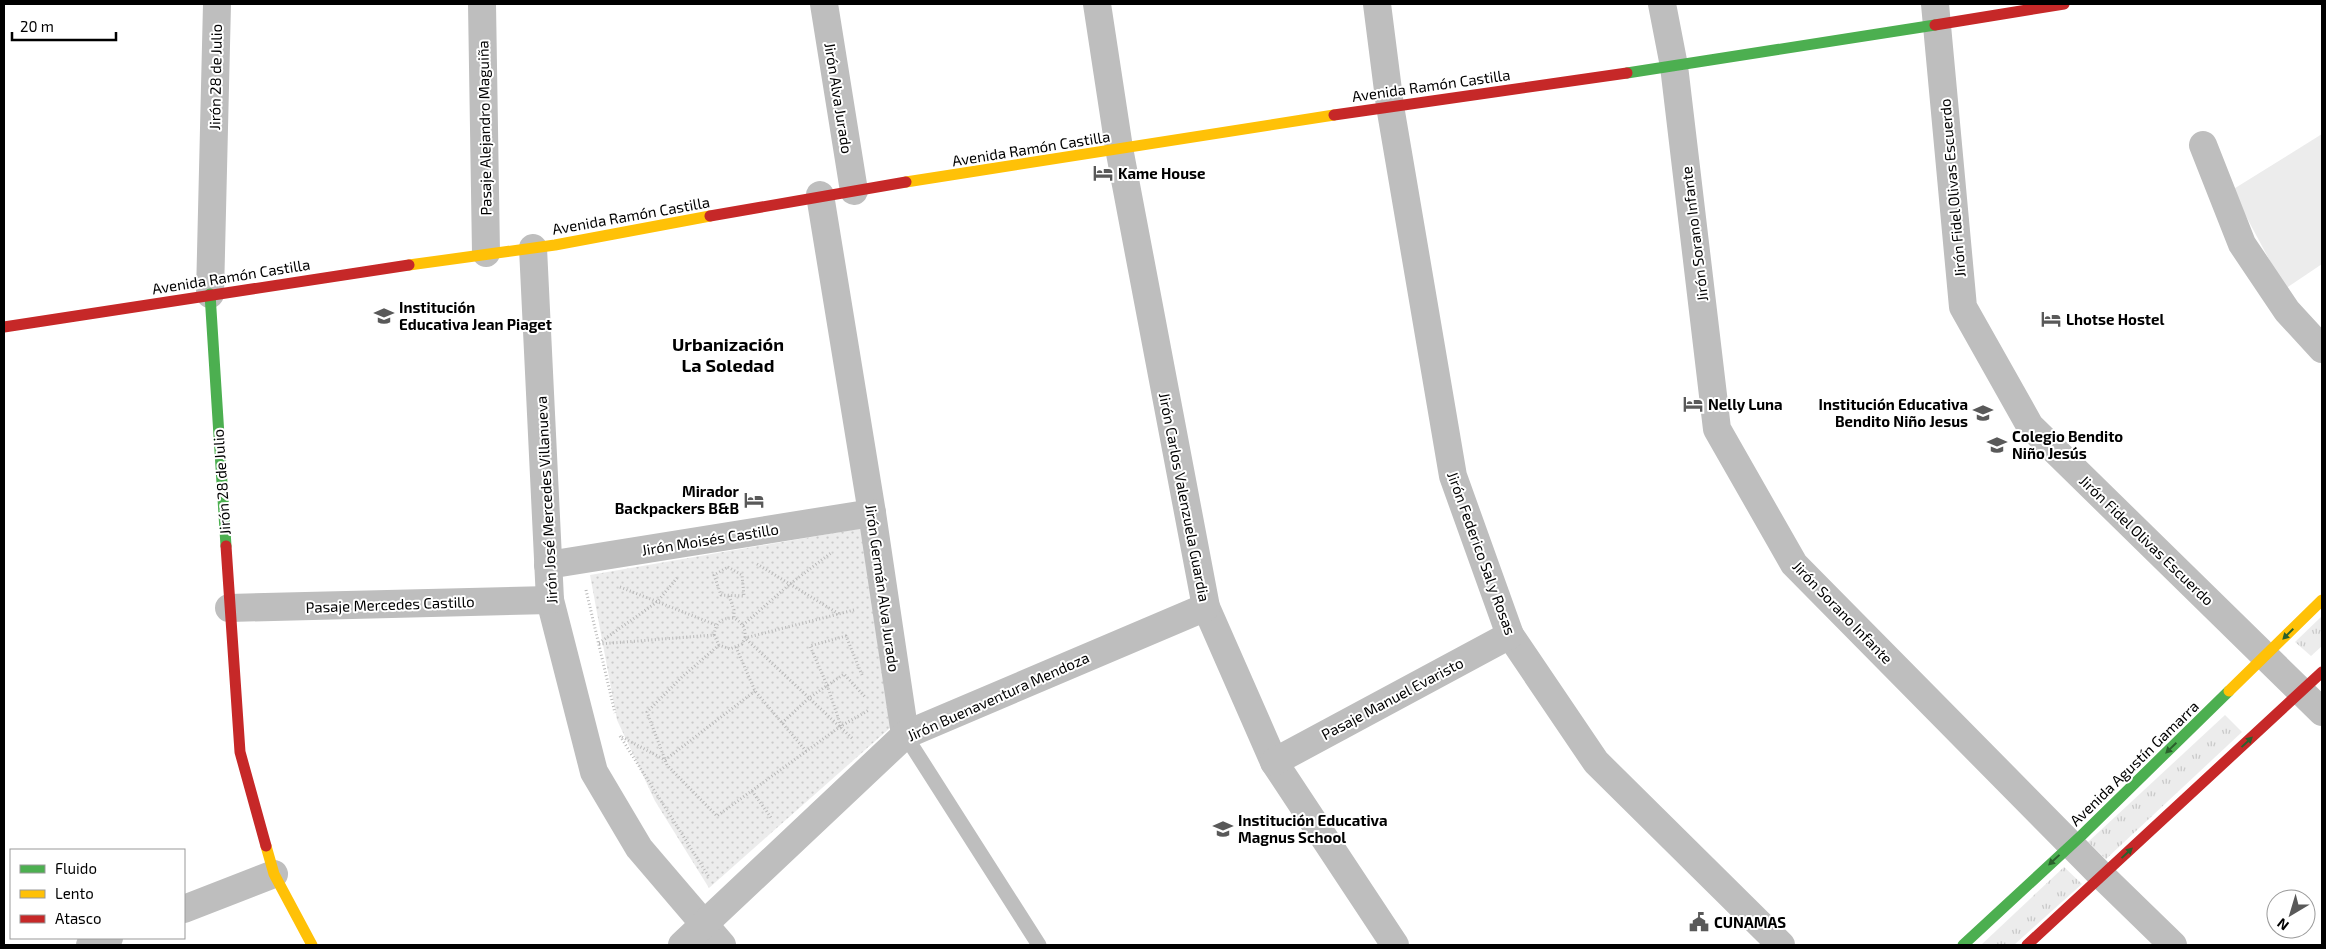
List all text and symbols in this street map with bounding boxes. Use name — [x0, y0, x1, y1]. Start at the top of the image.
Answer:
scale bar — [12, 10, 116, 42]
text: 20 m — [20, 17, 54, 35]
street label: Jirón 28 de Julio — [205, 24, 225, 130]
street label: Pasaje Alejandro Maguiña — [473, 40, 496, 216]
street label: Jirón Alva Jurado — [821, 41, 857, 155]
street label: Avenida Ramón Castilla — [1351, 65, 1511, 105]
street label: Jirón Fidel Olivas Escuerdo — [1935, 98, 1969, 278]
street label: Avenida Ramón Castilla — [951, 127, 1111, 169]
hotel icon: Kame House — [1092, 162, 1114, 184]
place label: Kame House — [1118, 164, 1206, 182]
street label: Jirón Sorano Infante — [1677, 165, 1711, 303]
street label: Avenida Ramón Castilla — [551, 192, 711, 238]
street label: Avenida Ramón Castilla — [151, 255, 311, 297]
place label: Institución Educativa Jean Piaget — [399, 298, 552, 333]
school or university icon: Institución Educativa Jean Piaget — [373, 305, 395, 327]
hotel icon: Lhotse Hostel — [2040, 308, 2062, 330]
place label: Lhotse Hostel — [2066, 310, 2164, 328]
district label: Urbanización La Soledad — [672, 333, 784, 376]
street label: Jirón Carlos Valenzuela Guardia — [1156, 391, 1214, 603]
hotel icon: Nelly Luna — [1682, 393, 1704, 415]
street label: Jirón José Mercedes Villanueva — [532, 395, 560, 605]
place label: Nelly Luna — [1708, 395, 1783, 414]
place label: Institución Educativa Bendito Niño Jesus — [1819, 395, 1968, 430]
school or university icon: Institución Educativa Bendito Niño Jesus — [1972, 402, 1994, 424]
place label: Colegio Bendito Niño Jesús — [2012, 427, 2123, 462]
street label: Jirón 28 de Julio — [208, 428, 234, 536]
school or university icon: Colegio Bendito Niño Jesús — [1986, 434, 2008, 456]
street label: Jirón Federico Sal y Rosas — [1444, 469, 1520, 637]
street label: Jirón Fidel Olivas Escuerdo — [2076, 471, 2218, 609]
place label: Mirador Backpackers B&B — [615, 482, 740, 517]
hotel icon: Mirador Backpackers B&B — [743, 489, 765, 511]
street label: Jirón Germán Alva Jurado — [862, 503, 904, 673]
street label: Jirón Moisés Castillo — [640, 519, 780, 559]
street label: Jirón Sorano Infante — [1789, 557, 1897, 667]
street label: Pasaje Mercedes Castillo — [305, 592, 475, 617]
one-way arrow — [2282, 628, 2294, 640]
street label: Jirón Buenaventura Mendoza — [904, 648, 1092, 744]
street label: Pasaje Manuel Evaristo — [1318, 653, 1467, 744]
street label: Avenida Agustín Gamarra — [2066, 697, 2202, 829]
one-way arrow — [2240, 736, 2252, 748]
one-way arrow — [2165, 741, 2177, 753]
place label: Institución Educativa Magnus School — [1238, 811, 1388, 846]
school or university icon: Institución Educativa Magnus School — [1212, 818, 1234, 840]
one-way arrow — [2121, 847, 2134, 858]
legend — [10, 849, 185, 939]
one-way arrow — [2049, 854, 2061, 866]
text: Fluido — [55, 859, 97, 877]
text: Lento — [55, 884, 94, 902]
north arrow — [2266, 889, 2316, 939]
text: Atasco — [55, 909, 101, 927]
public building icon: CUNAMAS — [1688, 911, 1710, 933]
place label: CUNAMAS — [1714, 913, 1786, 931]
text: N — [2273, 915, 2292, 934]

